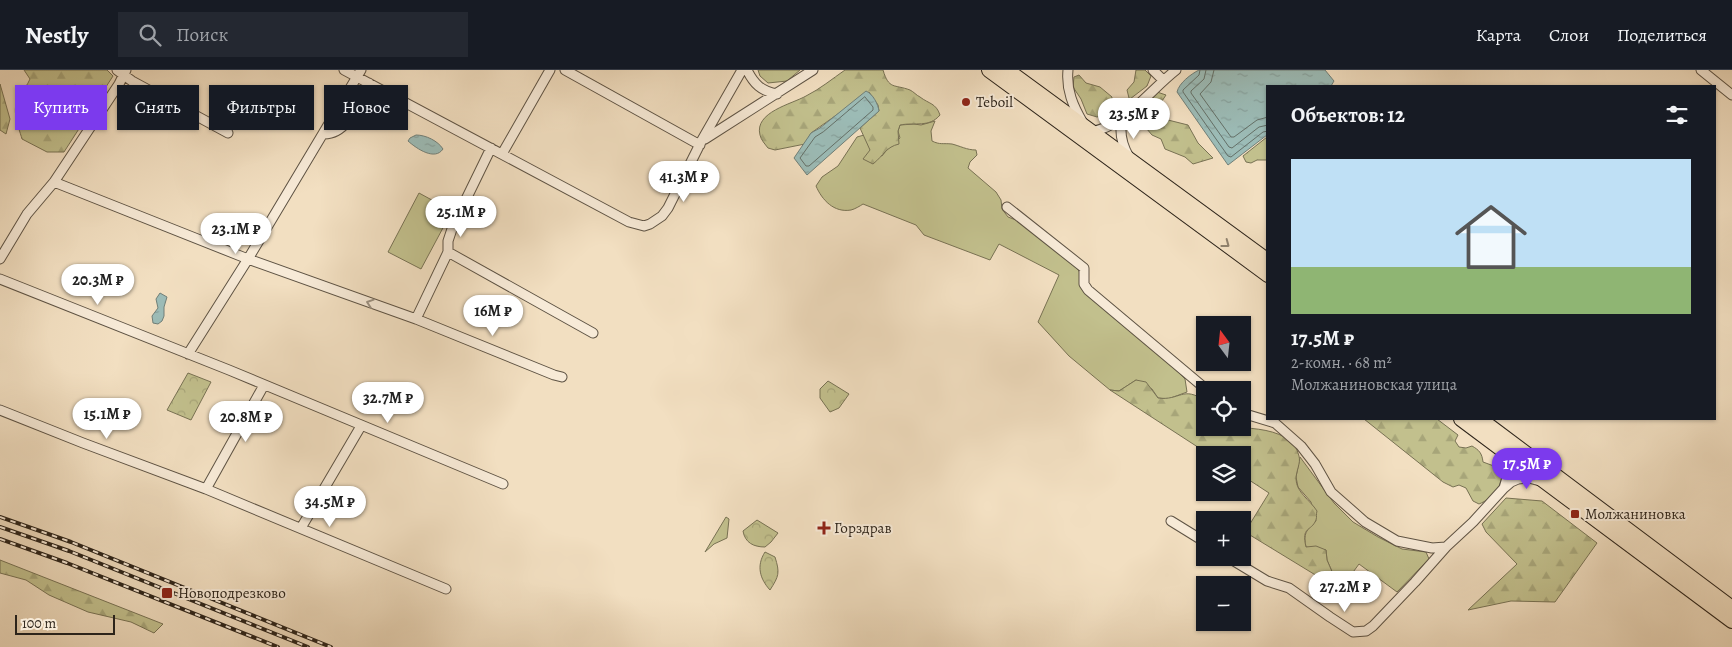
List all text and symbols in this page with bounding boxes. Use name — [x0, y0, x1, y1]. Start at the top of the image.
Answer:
search box — [118, 12, 468, 57]
text: Nestly — [25, 19, 88, 51]
icon: search — [136, 21, 164, 49]
text: Поиск — [176, 22, 228, 48]
text: Карта — [1476, 23, 1521, 47]
text: Слои — [1549, 23, 1589, 47]
text: Поделиться — [1617, 23, 1707, 47]
chip: Купить — [15, 85, 107, 130]
chip: Снять — [117, 85, 199, 130]
chip: Фильтры — [209, 85, 314, 130]
chip: Новое — [324, 85, 408, 130]
place label: Teboil — [976, 92, 1013, 112]
marker: Teboil — [960, 96, 972, 108]
pin: 23.5M ₽ — [1088, 98, 1180, 140]
text: Объектов: 12 — [1291, 101, 1405, 129]
icon: filters — [1663, 101, 1691, 129]
text: 23.5M ₽ — [1109, 103, 1159, 125]
pin: 41.3M ₽ — [638, 160, 730, 203]
text: 41.3M ₽ — [660, 166, 708, 188]
icon: home — [1446, 192, 1536, 282]
pin: 25.1M ₽ — [415, 196, 507, 238]
text: 25.1M ₽ — [436, 201, 486, 223]
pin: 23.1M ₽ — [190, 212, 282, 255]
text: 23.1M ₽ — [211, 218, 261, 240]
one-way arrow — [1220, 239, 1229, 247]
pin: 20.3M ₽ — [52, 264, 144, 306]
text: 20.3M ₽ — [72, 269, 124, 291]
pin: 16M ₽ — [458, 294, 528, 337]
one-way arrow — [366, 299, 374, 309]
text: 16M ₽ — [474, 300, 512, 322]
north arrow — [1196, 316, 1251, 371]
map controls — [1196, 316, 1251, 631]
text: 17.5M ₽ — [1291, 324, 1354, 352]
text: 2-комн. · 68 m² — [1291, 352, 1392, 374]
text: Молжаниновская улица — [1291, 374, 1457, 396]
button: locate — [1196, 381, 1251, 436]
pin: 32.7M ₽ — [342, 382, 434, 424]
text: 32.7M ₽ — [363, 387, 413, 409]
pin: 15.1M ₽ — [61, 398, 153, 440]
pin: 20.8M ₽ — [200, 400, 292, 443]
text: 15.1M ₽ — [83, 403, 131, 425]
text: 20.8M ₽ — [220, 406, 272, 428]
button: layers — [1196, 446, 1251, 501]
pin: 17.5M ₽ — [1481, 448, 1573, 490]
text: 17.5M ₽ — [1503, 453, 1551, 475]
pin: 34.5M ₽ — [284, 486, 376, 528]
text: 34.5M ₽ — [305, 491, 355, 513]
place label: Молжаниновка — [1585, 504, 1686, 524]
marker: Молжаниновка — [1569, 508, 1581, 520]
button: + — [1196, 511, 1251, 566]
place label: Горздрав — [834, 518, 892, 538]
marker: Горздрав — [818, 522, 830, 534]
pin: 27.2M ₽ — [1299, 570, 1391, 613]
button: − — [1196, 576, 1251, 631]
text: 27.2M ₽ — [1319, 576, 1371, 598]
place label: Новоподрезково — [178, 583, 286, 603]
marker: Новоподрезково — [160, 586, 174, 600]
scale bar — [15, 612, 115, 635]
text: 100 m — [22, 614, 56, 633]

